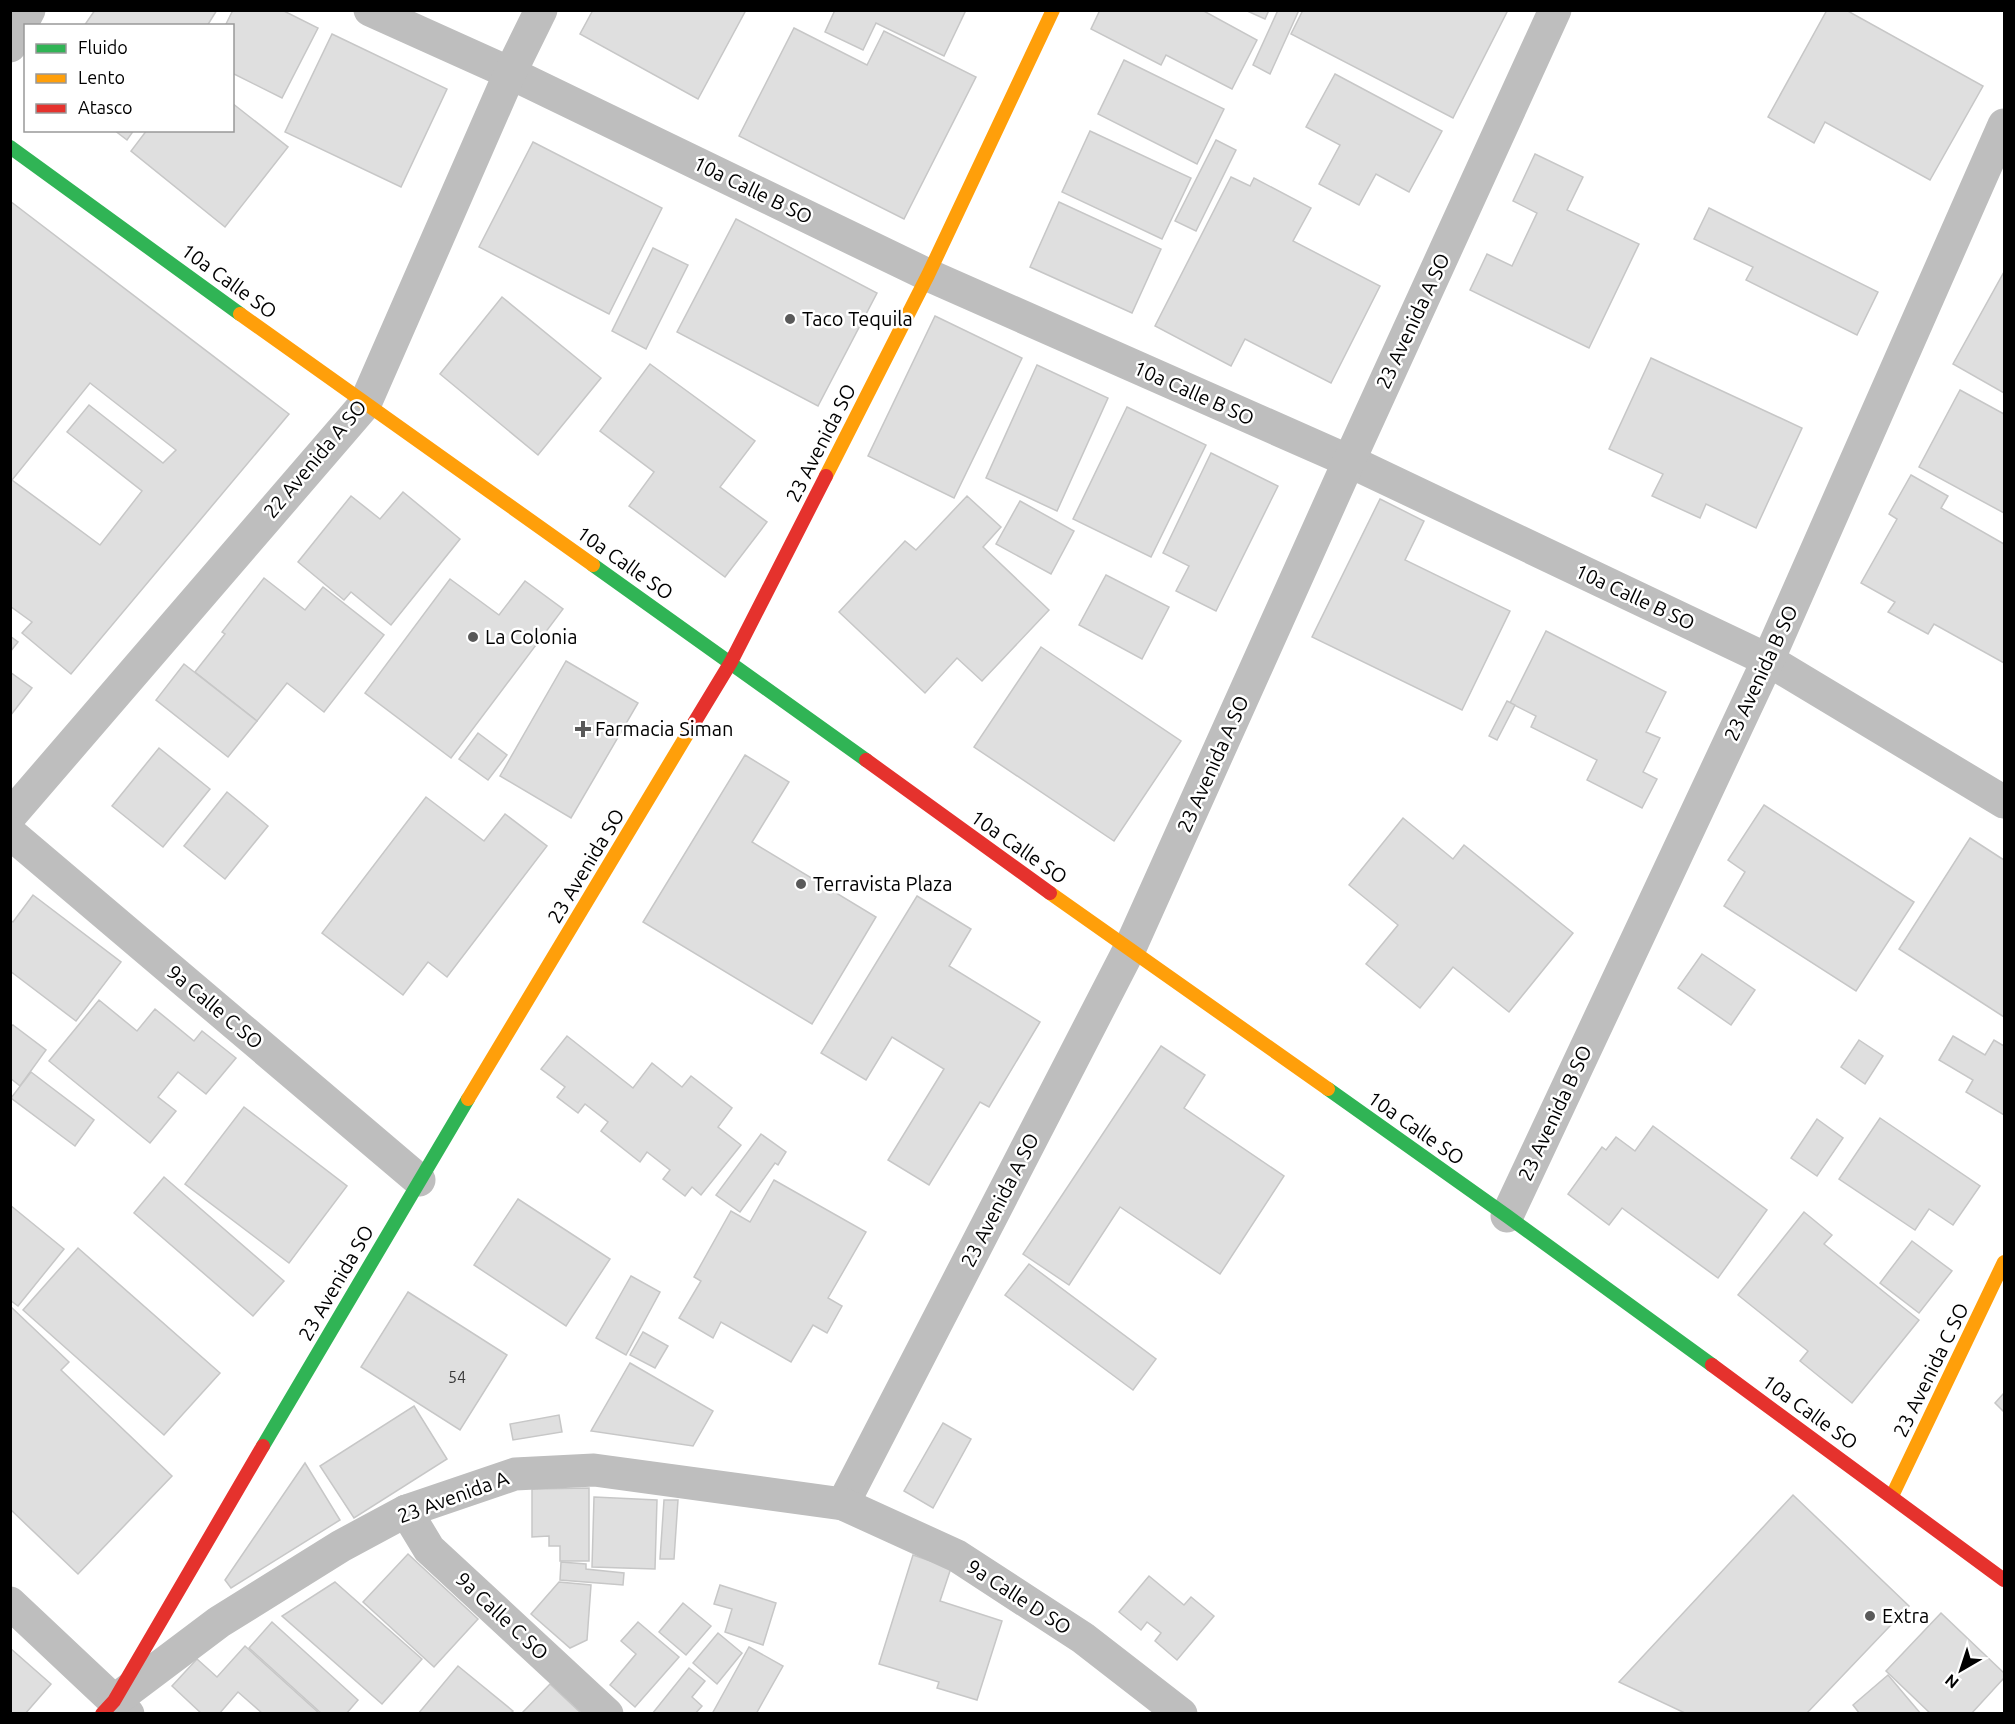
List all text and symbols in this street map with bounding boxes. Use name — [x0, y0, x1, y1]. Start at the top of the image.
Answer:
legend — [24, 24, 234, 132]
text: Fluido — [78, 37, 128, 57]
text: Lento — [78, 67, 125, 87]
text: Atasco — [78, 97, 133, 117]
street label: 10a Calle B SO — [690, 151, 816, 228]
street label: 10a Calle SO — [177, 238, 281, 323]
street label: 23 Avenida A SO — [1371, 249, 1454, 392]
place label: Taco Tequila — [802, 307, 913, 330]
marker: Taco Tequila — [783, 312, 797, 326]
street label: 10a Calle B SO — [1130, 356, 1258, 429]
street label: 23 Avenida SO — [781, 380, 860, 506]
street label: 22 Avenida A SO — [259, 395, 371, 522]
street label: 10a Calle SO — [573, 521, 678, 604]
street label: 10a Calle B SO — [1572, 559, 1699, 634]
street label: 23 Avenida B SO — [1719, 601, 1802, 744]
place label: La Colonia — [485, 625, 578, 648]
marker: La Colonia — [466, 630, 480, 644]
street label: 23 Avenida A SO — [1172, 692, 1253, 836]
place label: Farmacia Siman — [595, 717, 733, 740]
marker: Farmacia Siman — [576, 722, 590, 736]
street label: 23 Avenida SO — [542, 804, 629, 927]
street label: 10a Calle SO — [967, 805, 1072, 888]
place label: Terravista Plaza — [813, 872, 953, 895]
marker: Terravista Plaza — [794, 877, 808, 891]
street label: 9a Calle C SO — [163, 960, 268, 1053]
street label: 23 Avenida B SO — [1513, 1041, 1596, 1184]
street label: 10a Calle SO — [1364, 1086, 1469, 1169]
street label: 23 Avenida A SO — [956, 1129, 1043, 1271]
street label: 23 Avenida SO — [293, 1221, 378, 1345]
street label: 23 Avenida C SO — [1888, 1299, 1973, 1441]
house number: 54 — [448, 1368, 466, 1386]
street label: 10a Calle SO — [1758, 1369, 1862, 1454]
street label: 23 Avenida A — [394, 1466, 511, 1527]
street label: 9a Calle D SO — [963, 1554, 1076, 1639]
street label: 9a Calle C SO — [451, 1567, 553, 1664]
place label: Extra — [1882, 1604, 1929, 1627]
marker: Extra — [1863, 1609, 1877, 1623]
north arrow — [1931, 1640, 1991, 1700]
text: N — [1941, 1671, 1962, 1692]

